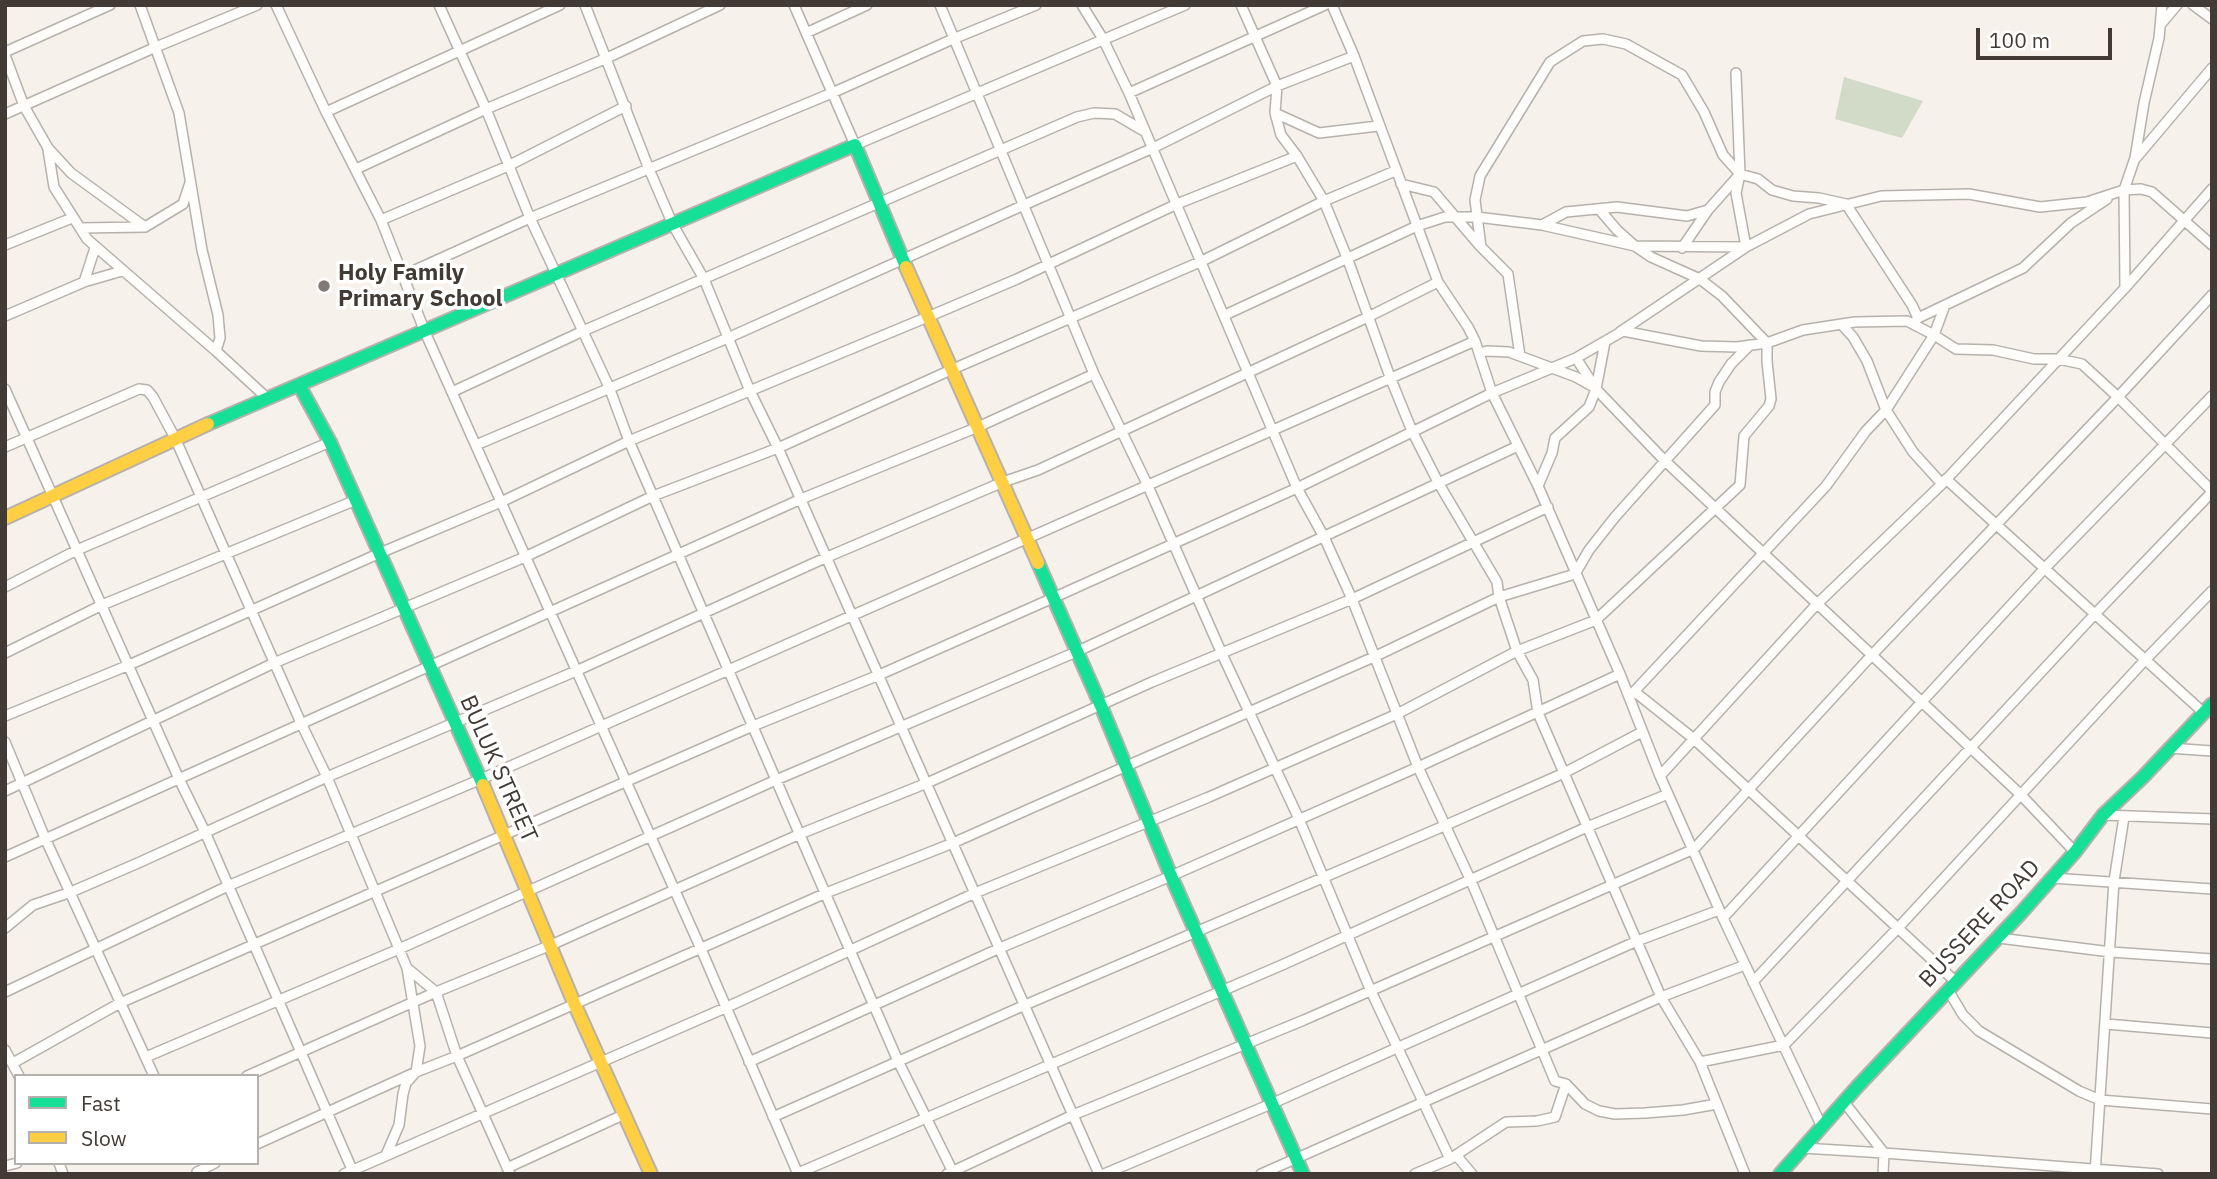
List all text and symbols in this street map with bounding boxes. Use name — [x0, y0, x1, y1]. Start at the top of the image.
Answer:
scale bar — [1979, 14, 2116, 58]
text: 100 m — [1989, 26, 2050, 54]
place label: Holy Family Primary School — [338, 259, 502, 313]
marker: Holy Family Primary School — [316, 278, 332, 294]
street label: BULUK STREET — [453, 691, 543, 847]
street label: BUSSERE ROAD — [1914, 854, 2046, 994]
legend — [14, 1074, 259, 1165]
text: Fast — [81, 1089, 121, 1117]
text: Slow — [81, 1124, 127, 1152]

